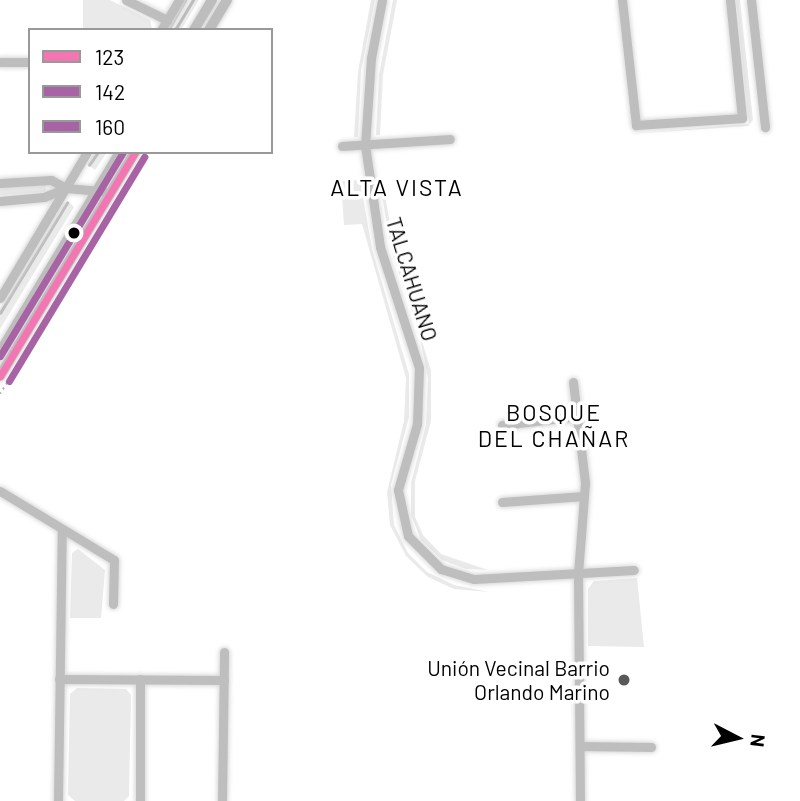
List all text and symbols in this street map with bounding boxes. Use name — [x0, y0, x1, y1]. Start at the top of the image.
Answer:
legend — [28, 28, 273, 154]
text: 123 — [95, 44, 124, 69]
text: 142 — [95, 79, 125, 104]
text: 160 — [95, 114, 125, 139]
district label: ALTA VISTA — [331, 173, 463, 201]
street label: TALCAHUANO — [381, 214, 443, 344]
unlabelled marker — [67, 226, 81, 240]
district label: BOSQUE DEL CHAÑAR — [479, 398, 629, 452]
place label: Unión Vecinal Barrio Orlando Marino — [427, 655, 610, 705]
marker: Unión Vecinal Barrio Orlando Marino — [616, 672, 632, 688]
north arrow — [702, 703, 772, 773]
text: N — [746, 733, 771, 748]

